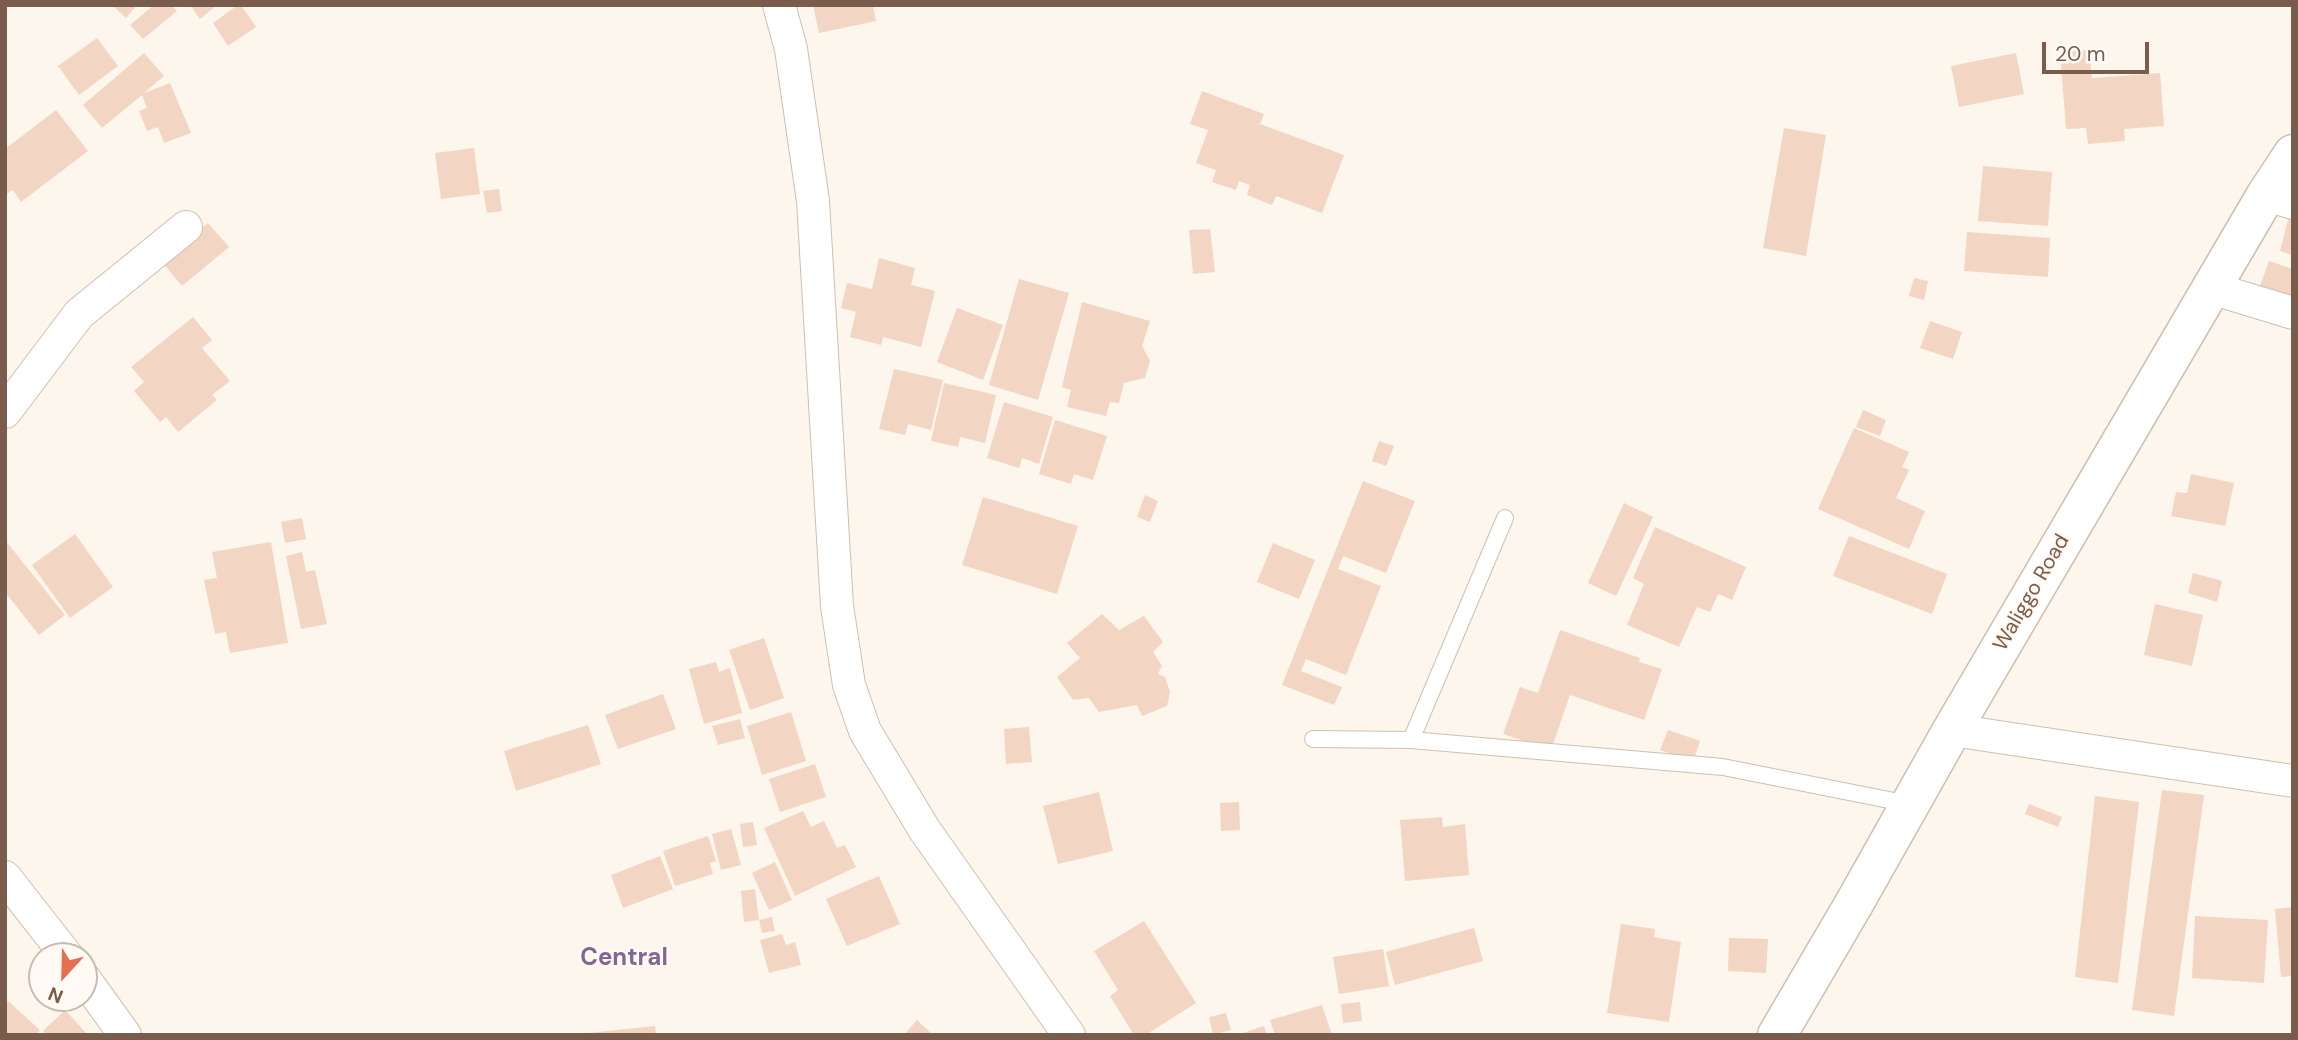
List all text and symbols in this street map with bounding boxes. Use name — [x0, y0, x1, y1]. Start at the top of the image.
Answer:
scale bar — [2046, 28, 2153, 72]
text: 20 m — [2055, 40, 2106, 68]
street label: Waliggo Road — [1988, 530, 2076, 656]
north arrow — [28, 942, 98, 1012]
district label: Central — [580, 945, 668, 973]
text: N — [45, 981, 67, 1009]

